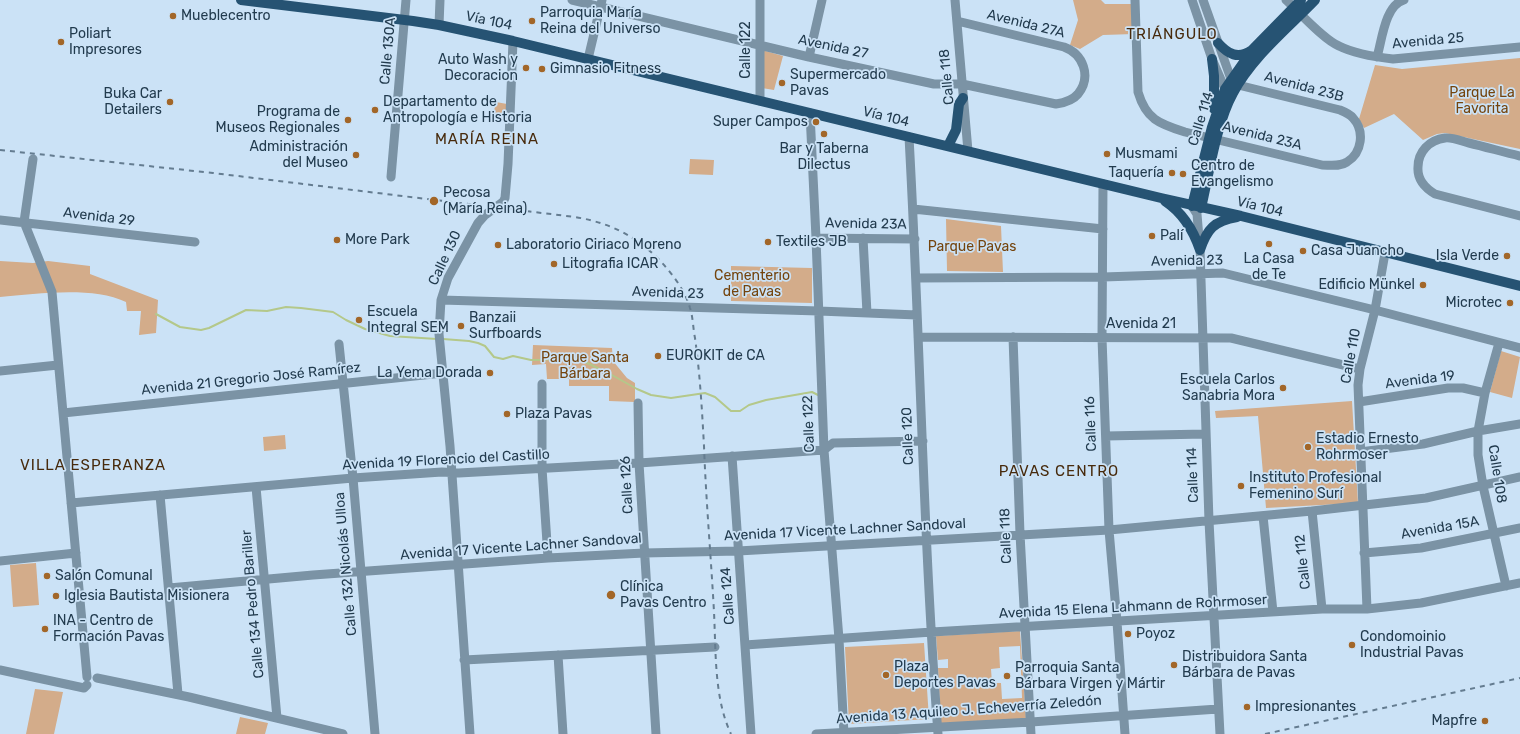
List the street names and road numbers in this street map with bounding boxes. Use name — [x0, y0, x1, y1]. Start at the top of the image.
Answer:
street label: Avenida 27A — [985, 6, 1067, 42]
street label: Vía 104 — [464, 8, 514, 34]
street label: Calle 130A — [377, 17, 399, 85]
street label: Calle 122 — [738, 21, 754, 79]
street label: Avenida 25 — [1391, 29, 1465, 53]
street label: Avenida 27 — [797, 31, 869, 63]
street label: Calle 118 — [936, 48, 958, 106]
street label: Avenida 23B — [1262, 68, 1346, 106]
street label: Calle 114 — [1185, 90, 1217, 148]
street label: Vía 104 — [861, 103, 911, 131]
street label: Avenida 23A — [1220, 118, 1304, 154]
street label: Vía 104 — [1235, 193, 1285, 221]
street label: Avenida 29 — [62, 204, 136, 230]
street label: Avenida 23A — [825, 215, 907, 233]
street label: Calle 130 — [425, 228, 465, 288]
street label: Avenida 23 — [1151, 252, 1223, 270]
street label: Avenida 23 — [632, 283, 704, 303]
street label: Avenida 21 — [1106, 316, 1176, 332]
street label: Calle 110 — [1337, 327, 1365, 385]
street label: Avenida 21 Gregorio José Ramírez — [140, 359, 362, 399]
street label: Avenida 19 — [1384, 367, 1456, 393]
street label: Calle 122 — [800, 395, 818, 453]
street label: Calle 116 — [1082, 396, 1100, 452]
street label: Calle 120 — [899, 407, 917, 465]
street label: Calle 108 — [1484, 444, 1510, 504]
street label: Avenida 19 Florencio del Castillo — [342, 446, 550, 474]
street label: Calle 114 — [1184, 447, 1202, 503]
street label: Calle 126 — [617, 456, 637, 514]
street label: Calle 132 Nicolás Ulloa — [331, 491, 361, 637]
street label: Calle 118 — [997, 508, 1015, 564]
street label: Avenida 15A — [1399, 513, 1481, 543]
street label: Avenida 17 Vicente Lachner Sandoval — [724, 515, 966, 545]
street label: Calle 134 Pedro Bariller — [238, 529, 268, 679]
street label: Avenida 17 Vicente Lachner Sandoval — [400, 530, 642, 564]
street label: Calle 112 — [1292, 534, 1314, 590]
street label: Calle 124 — [718, 567, 738, 625]
street label: Avenida 15 Elena Lahmann de Rohrmoser — [998, 592, 1268, 622]
street label: Avenida 13 Aquileo J. Echeverría Zeledón — [836, 692, 1102, 728]

